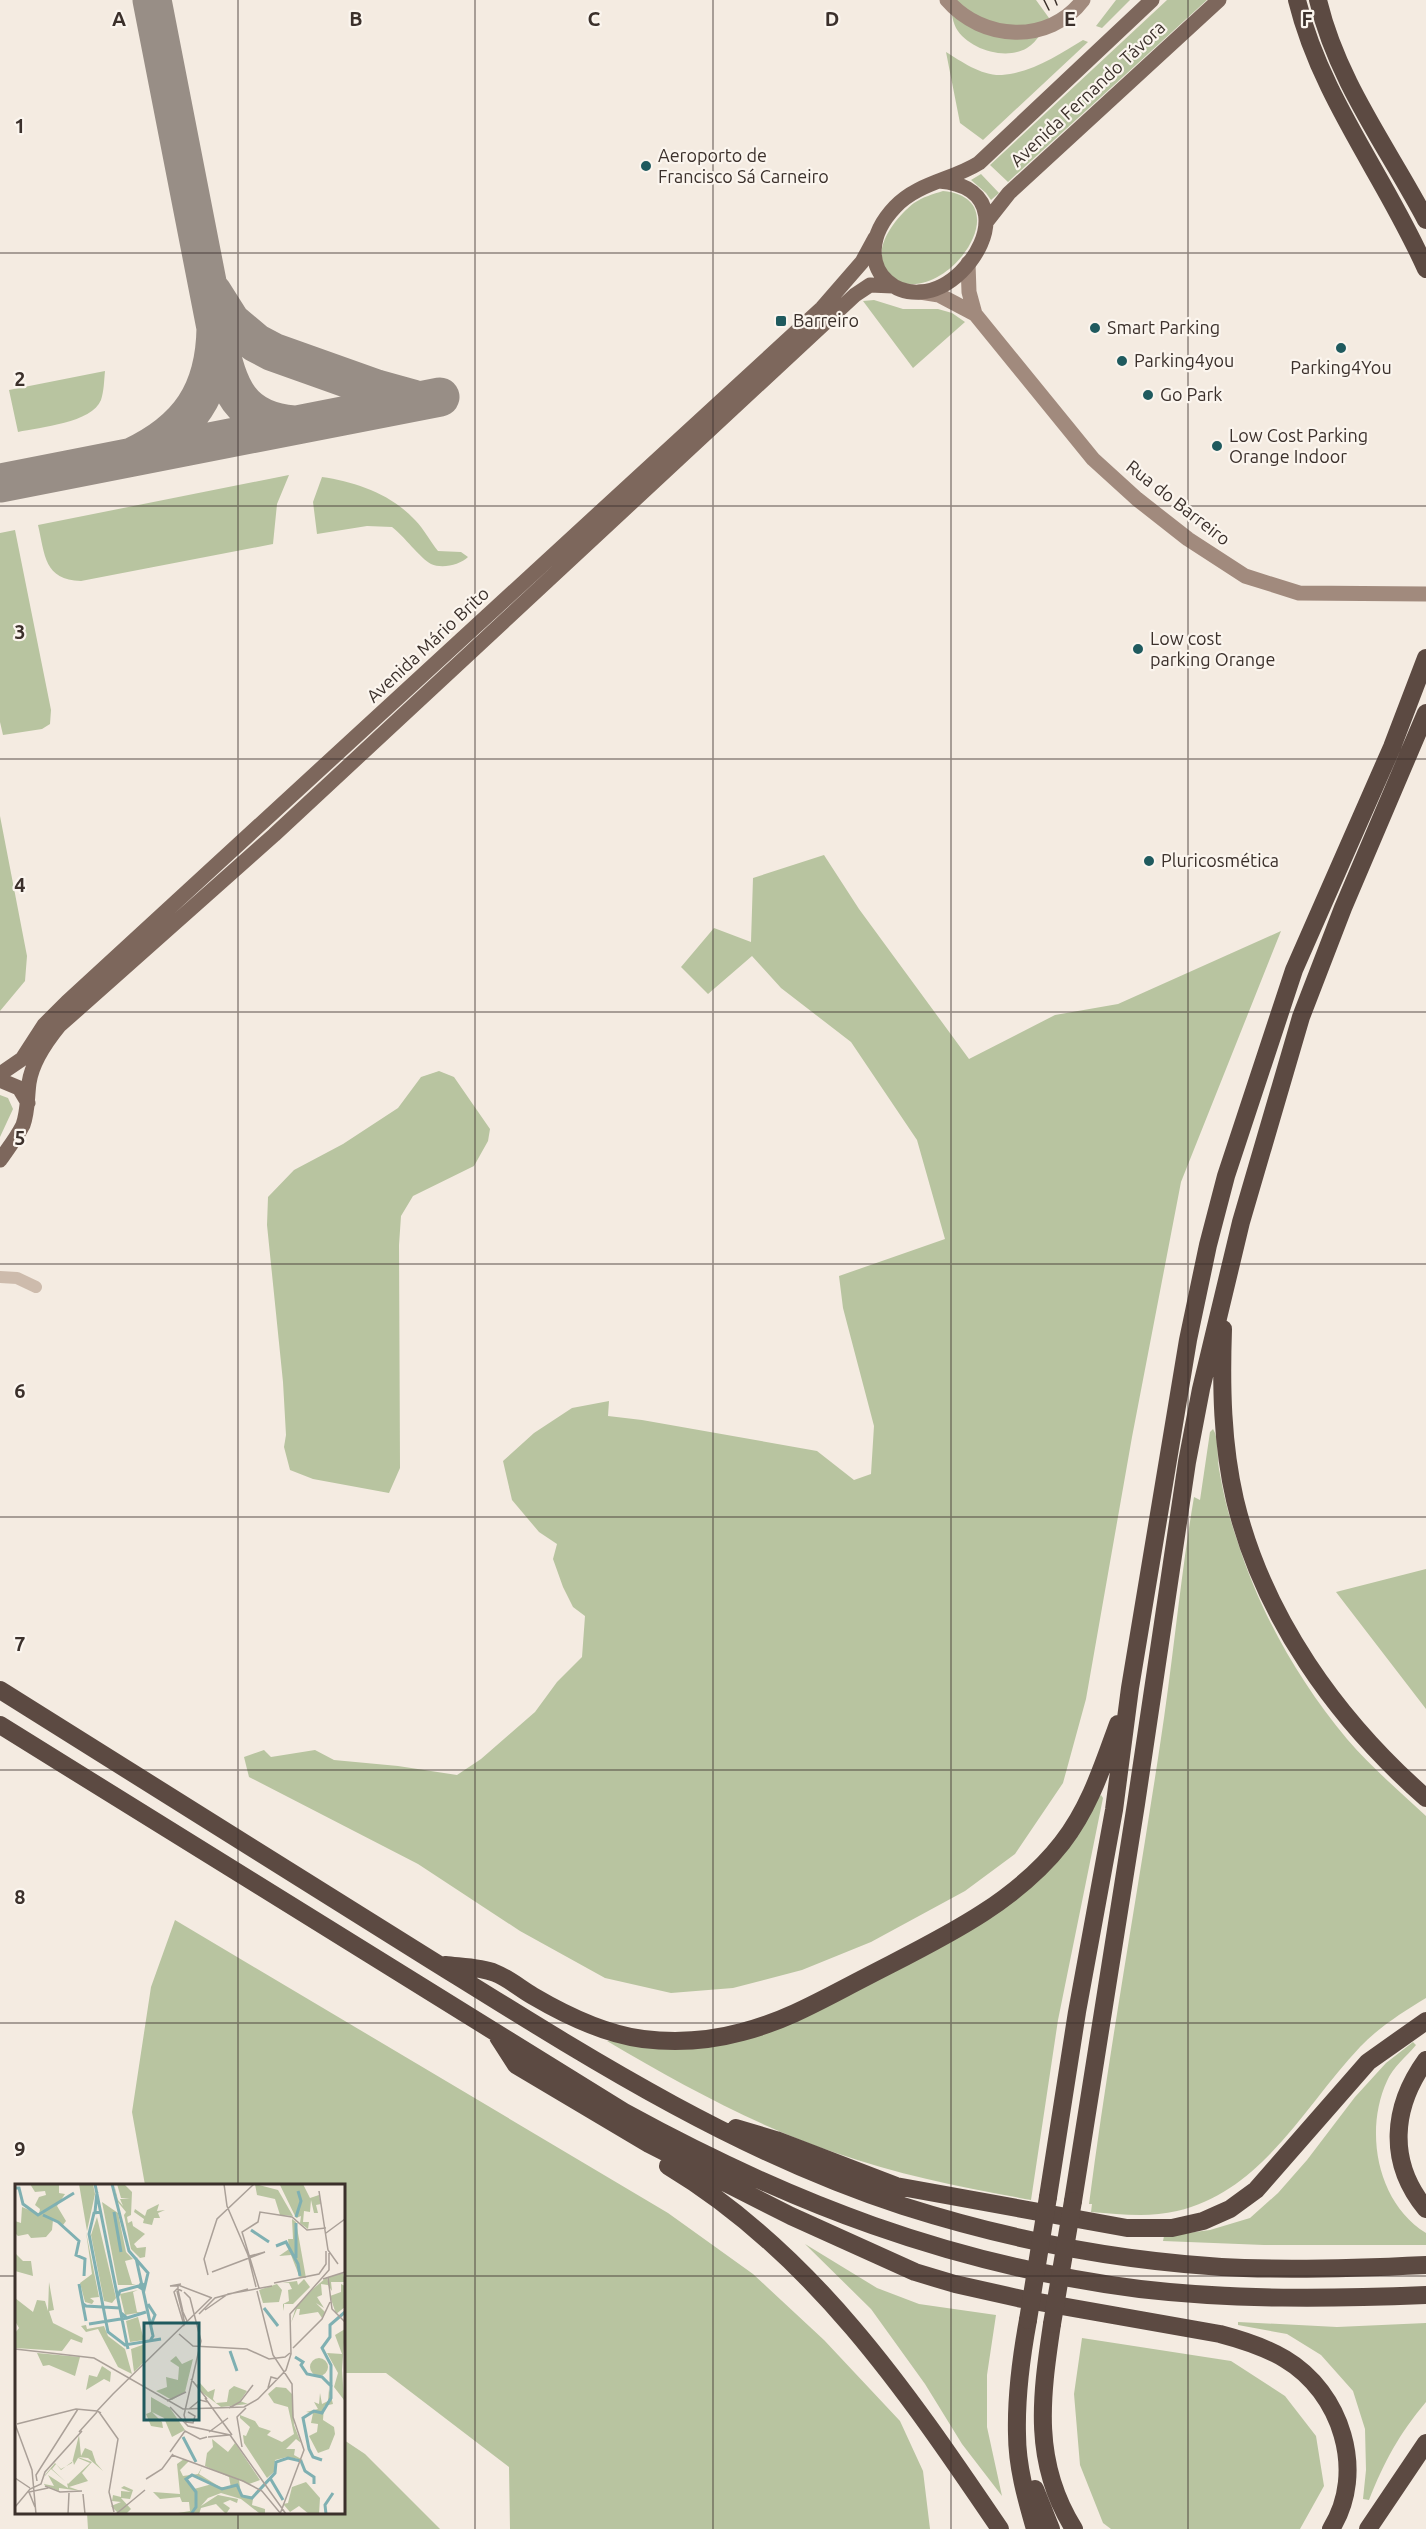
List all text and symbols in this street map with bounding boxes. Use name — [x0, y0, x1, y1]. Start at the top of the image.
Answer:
text: A — [112, 7, 126, 30]
text: B — [349, 7, 363, 30]
text: C — [588, 7, 601, 30]
text: D — [825, 7, 839, 30]
text: E — [1064, 7, 1076, 30]
text: F — [1301, 7, 1313, 30]
street label: Avenida Fernando Távora — [1006, 16, 1169, 170]
text: 1 — [14, 114, 26, 137]
place label: Aeroporto de Francisco Sá Carneiro — [658, 145, 829, 186]
marker: Aeroporto de Francisco Sá Carneiro — [639, 159, 653, 173]
place label: Barreiro — [793, 310, 859, 330]
marker: Barreiro — [774, 314, 788, 328]
place label: Smart Parking — [1107, 317, 1220, 337]
marker: Smart Parking — [1088, 321, 1102, 335]
marker: Parking4You — [1334, 341, 1348, 355]
place label: Parking4you — [1134, 350, 1234, 370]
marker: Parking4you — [1115, 354, 1129, 368]
place label: Parking4You — [1290, 357, 1392, 377]
text: 2 — [14, 367, 26, 390]
place label: Go Park — [1160, 384, 1222, 404]
marker: Go Park — [1141, 388, 1155, 402]
place label: Low Cost Parking Orange Indoor — [1229, 425, 1368, 466]
marker: Low Cost Parking Orange Indoor — [1210, 439, 1224, 453]
street label: Rua do Barreiro — [1123, 456, 1234, 549]
street label: Avenida Mário Brito — [362, 583, 493, 706]
text: 3 — [14, 620, 26, 643]
place label: Low cost parking Orange — [1150, 628, 1275, 669]
marker: Low cost parking Orange — [1131, 642, 1145, 656]
place label: Pluricosmética — [1161, 850, 1279, 870]
marker: Pluricosmética — [1142, 854, 1156, 868]
text: 4 — [14, 873, 26, 896]
text: 5 — [14, 1126, 26, 1149]
text: 6 — [14, 1379, 26, 1402]
text: 7 — [14, 1632, 26, 1655]
text: 8 — [14, 1885, 26, 1908]
text: 9 — [14, 2137, 26, 2160]
inset map — [15, 2184, 345, 2514]

